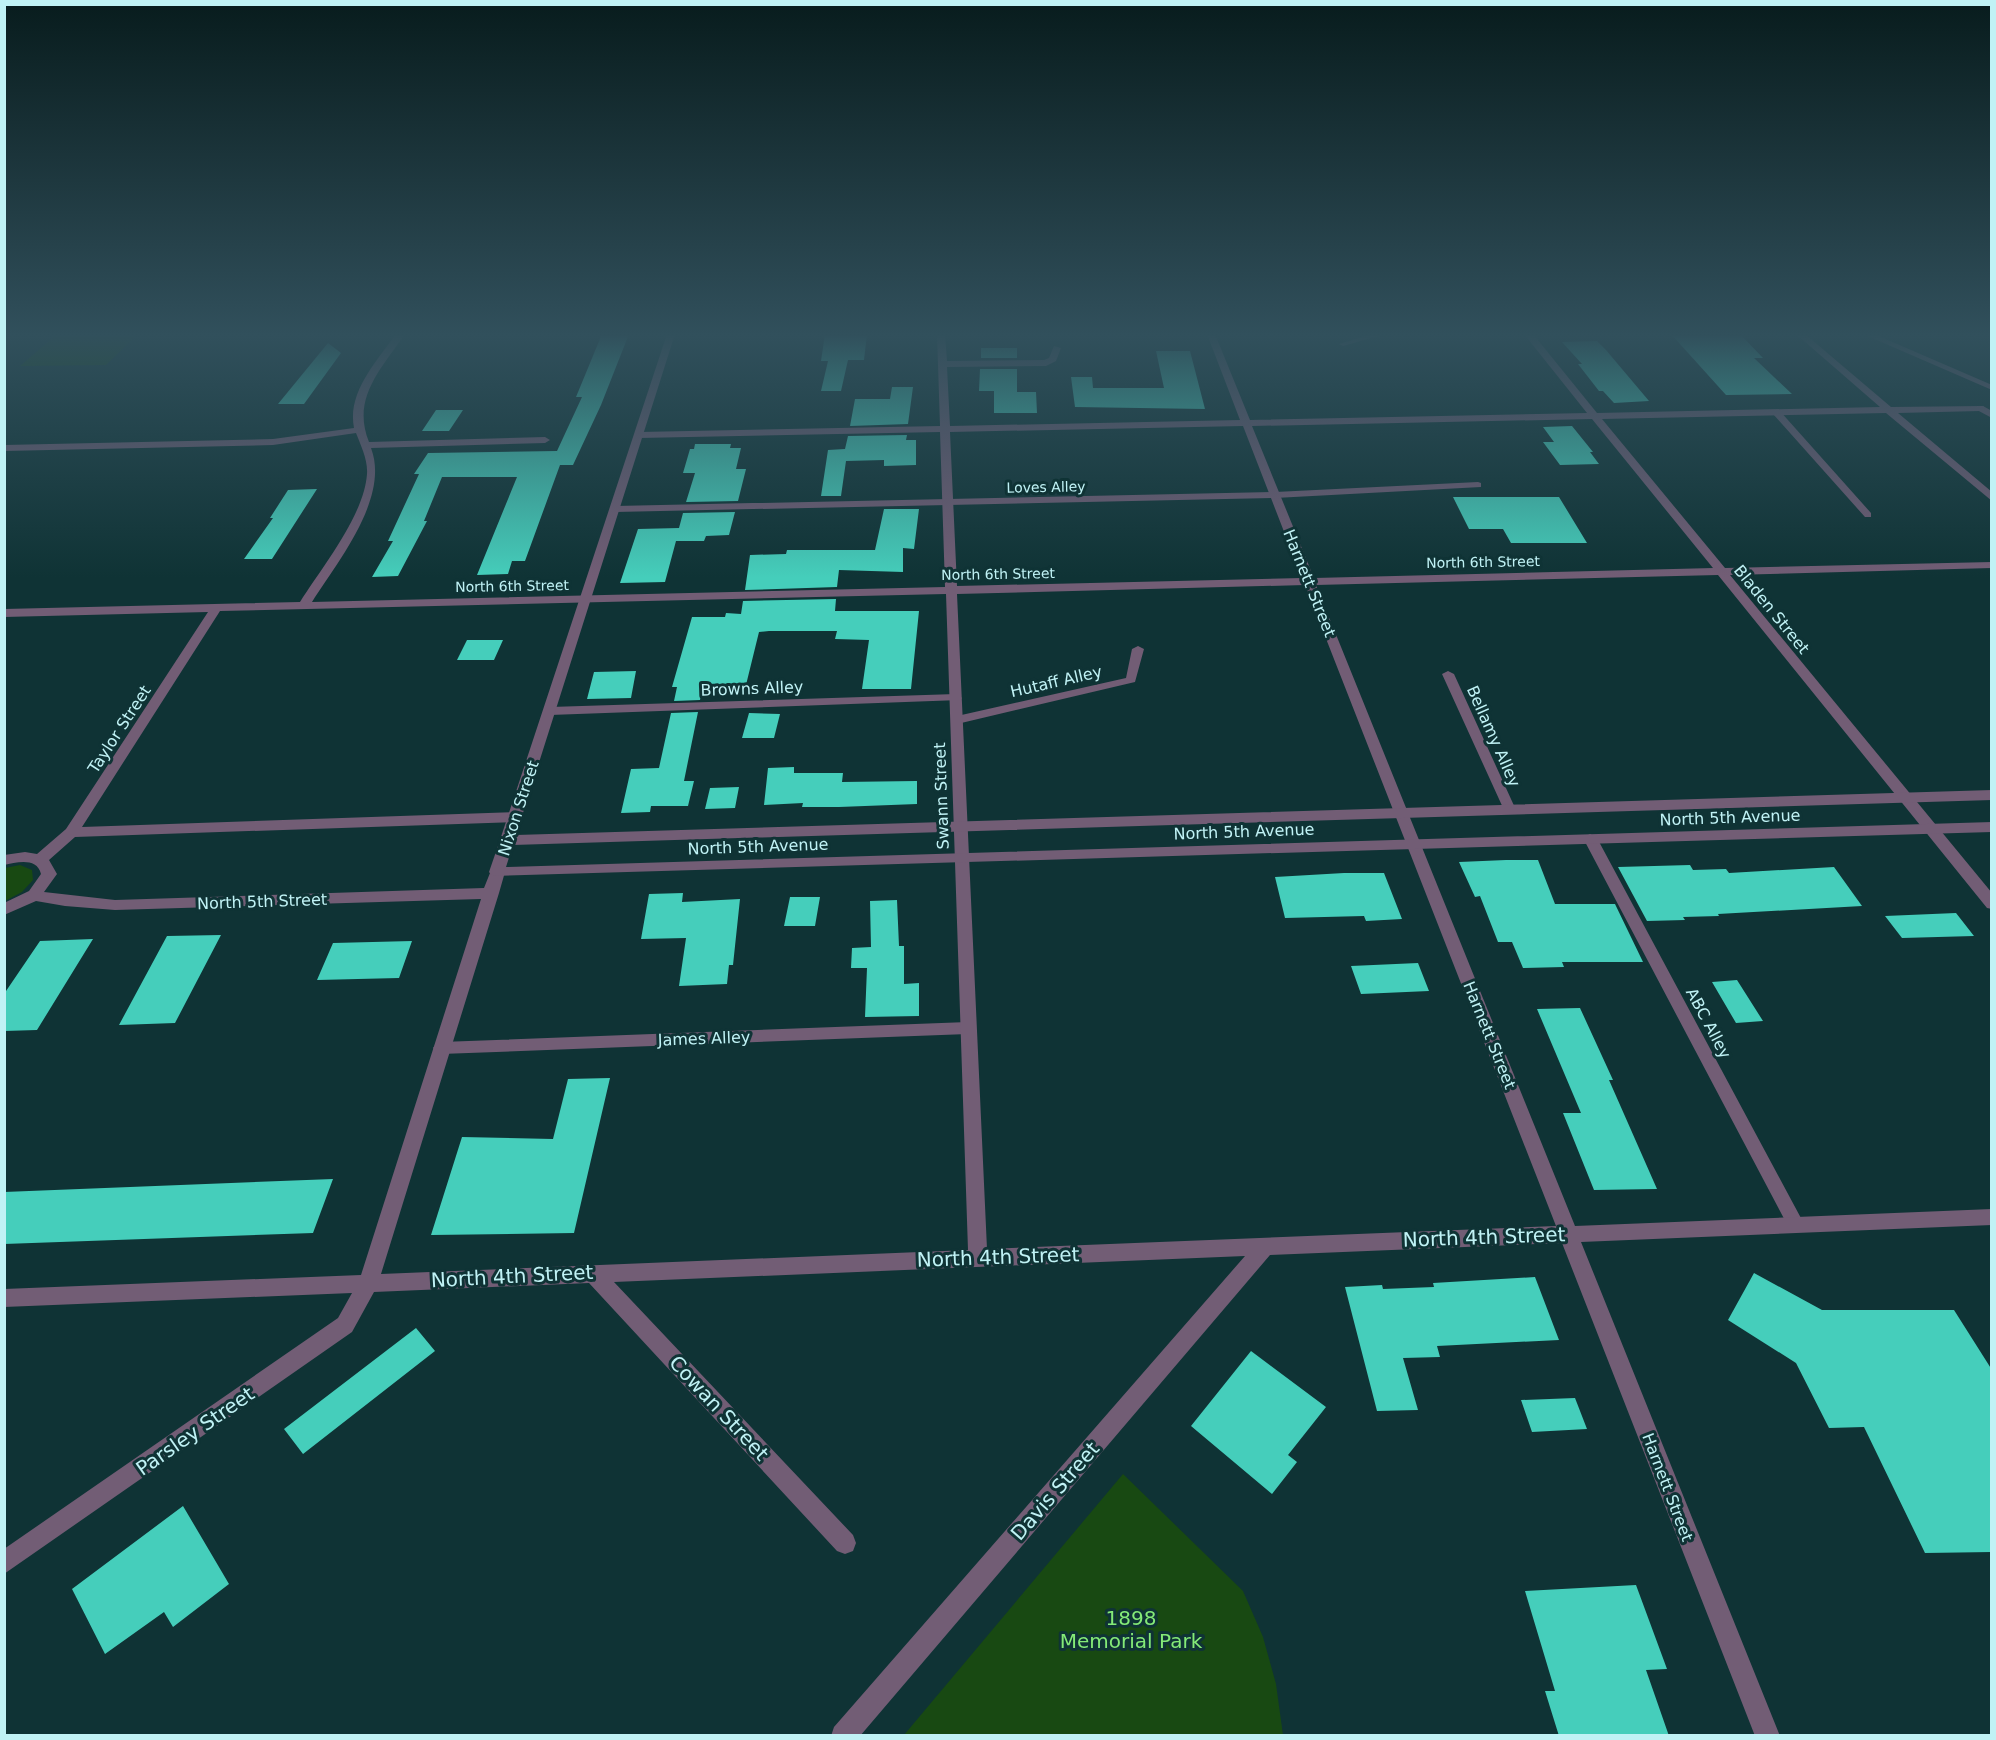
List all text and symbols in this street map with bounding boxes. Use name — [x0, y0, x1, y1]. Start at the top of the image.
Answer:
street label: Loves Alley — [1006, 478, 1086, 496]
street label: Harnett Street — [1279, 527, 1340, 640]
street label: North 6th Street — [1426, 553, 1541, 571]
street label: Bladen Street — [1730, 561, 1813, 658]
street label: North 6th Street — [941, 565, 1056, 583]
street label: North 6th Street — [455, 577, 570, 595]
street label: Hutaff Alley — [1008, 662, 1104, 701]
street label: Browns Alley — [700, 677, 804, 700]
street label: Taylor Street — [83, 682, 155, 778]
street label: Bellamy Alley — [1463, 683, 1524, 790]
street label: Swann Street — [930, 742, 953, 850]
street label: Nixon Street — [494, 758, 543, 858]
street label: North 5th Avenue — [1659, 806, 1801, 829]
street label: North 5th Avenue — [1173, 820, 1315, 843]
street label: North 5th Avenue — [687, 835, 829, 858]
street label: North 5th Street — [197, 890, 327, 913]
street label: Harnett Street — [1459, 979, 1520, 1092]
street label: ABC Alley — [1682, 985, 1735, 1062]
street label: James Alley — [656, 1027, 751, 1050]
street label: North 4th Street — [1402, 1222, 1566, 1252]
street label: North 4th Street — [916, 1242, 1080, 1272]
street label: North 4th Street — [430, 1260, 594, 1292]
street label: Cowan Street — [664, 1351, 774, 1466]
street label: Parsley Street — [131, 1381, 259, 1481]
street label: Harnett Street — [1638, 1430, 1697, 1544]
street label: Davis Street — [1006, 1437, 1104, 1545]
park label: 1898 Memorial Park — [1060, 1606, 1203, 1653]

